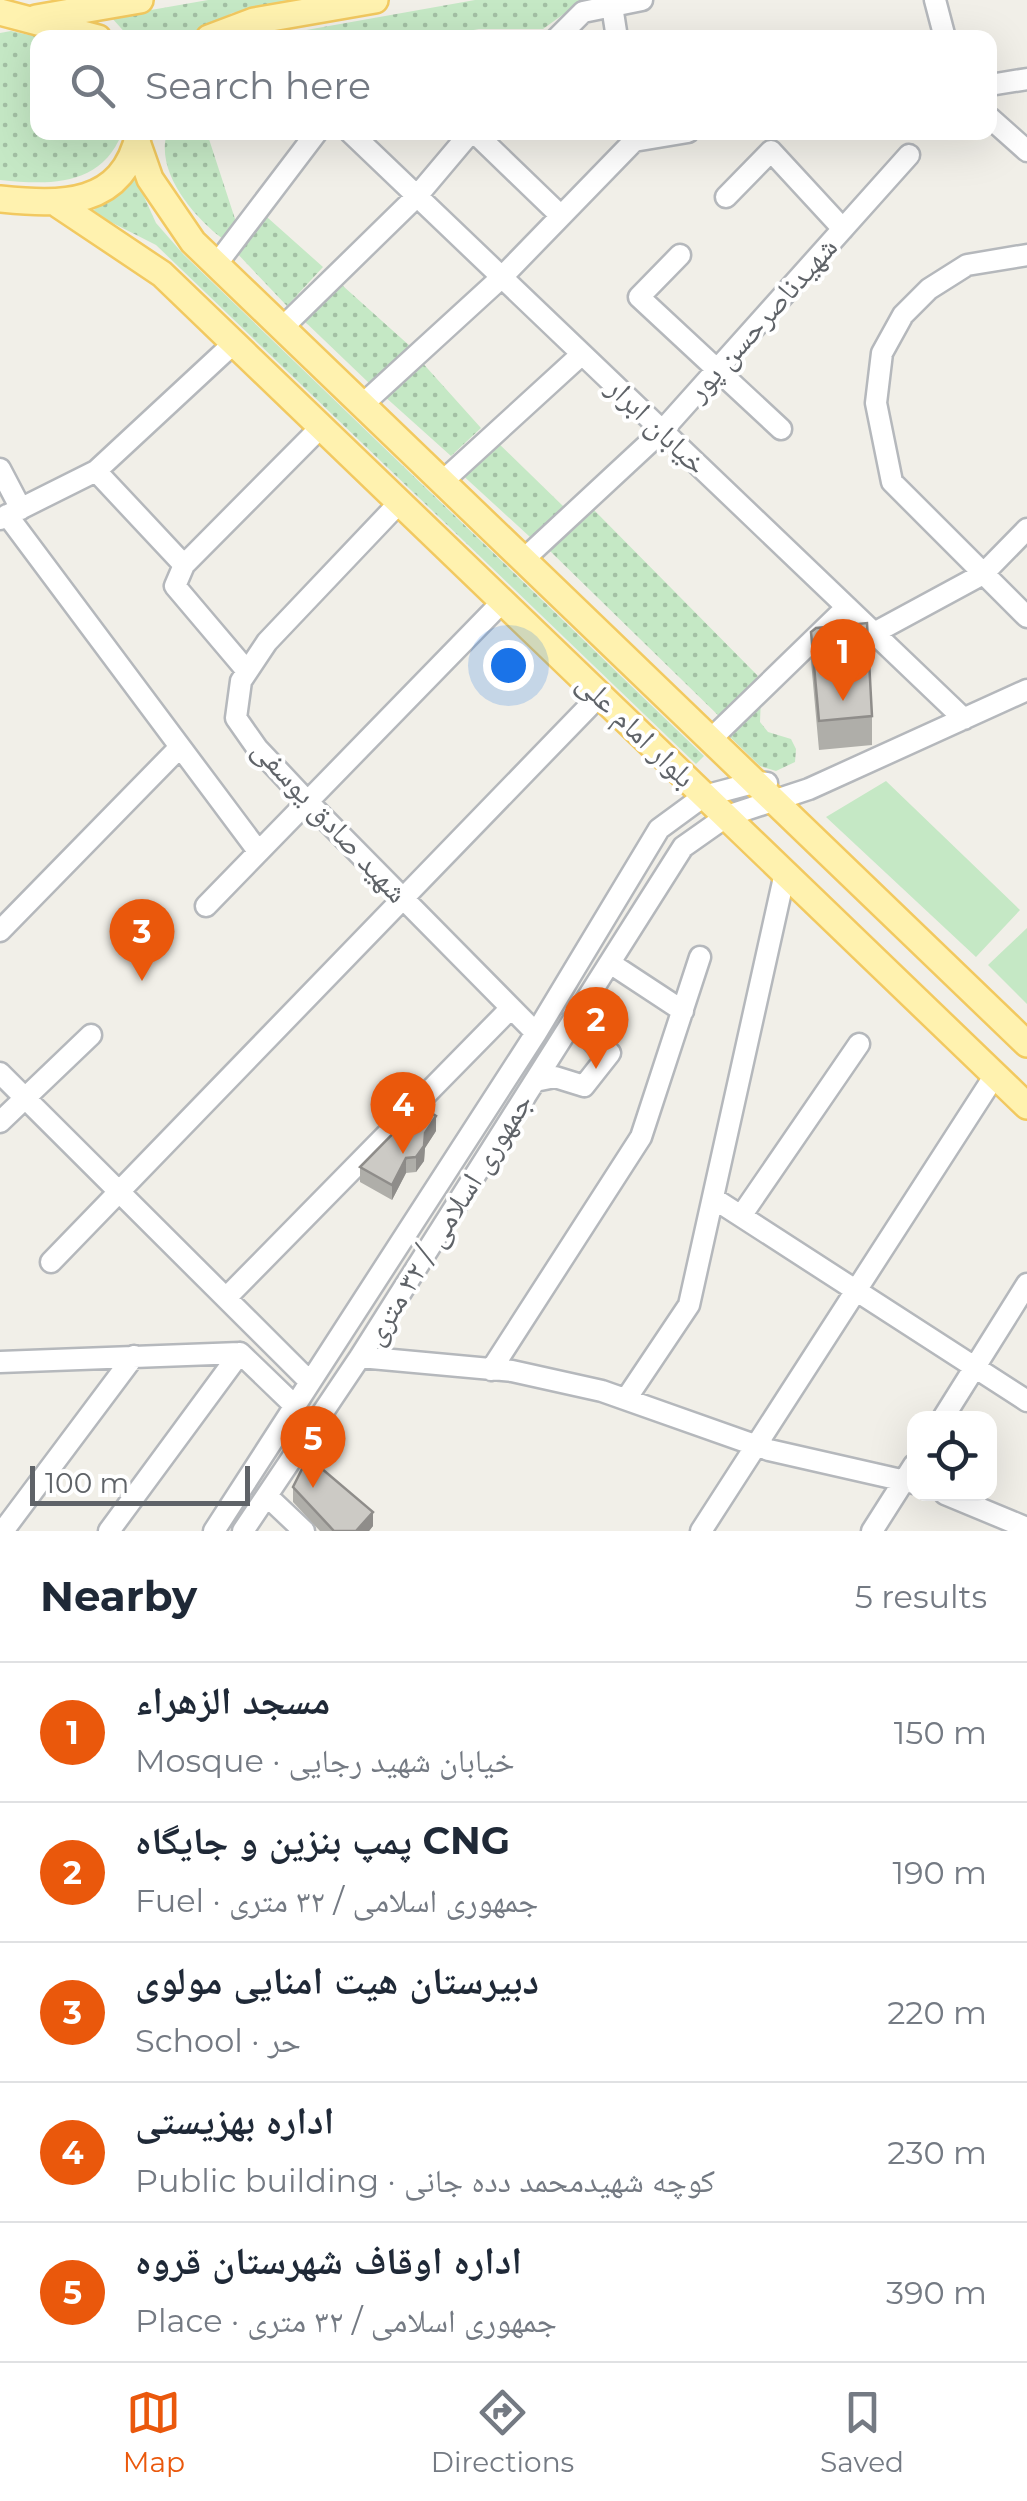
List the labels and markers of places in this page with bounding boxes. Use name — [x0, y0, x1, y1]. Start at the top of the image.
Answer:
pin: 1 — [810, 618, 876, 701]
pin: 3 — [110, 898, 174, 981]
pin: 2 — [564, 986, 628, 1069]
pin: 4 — [370, 1072, 436, 1154]
pin: 5 — [280, 1406, 346, 1488]

